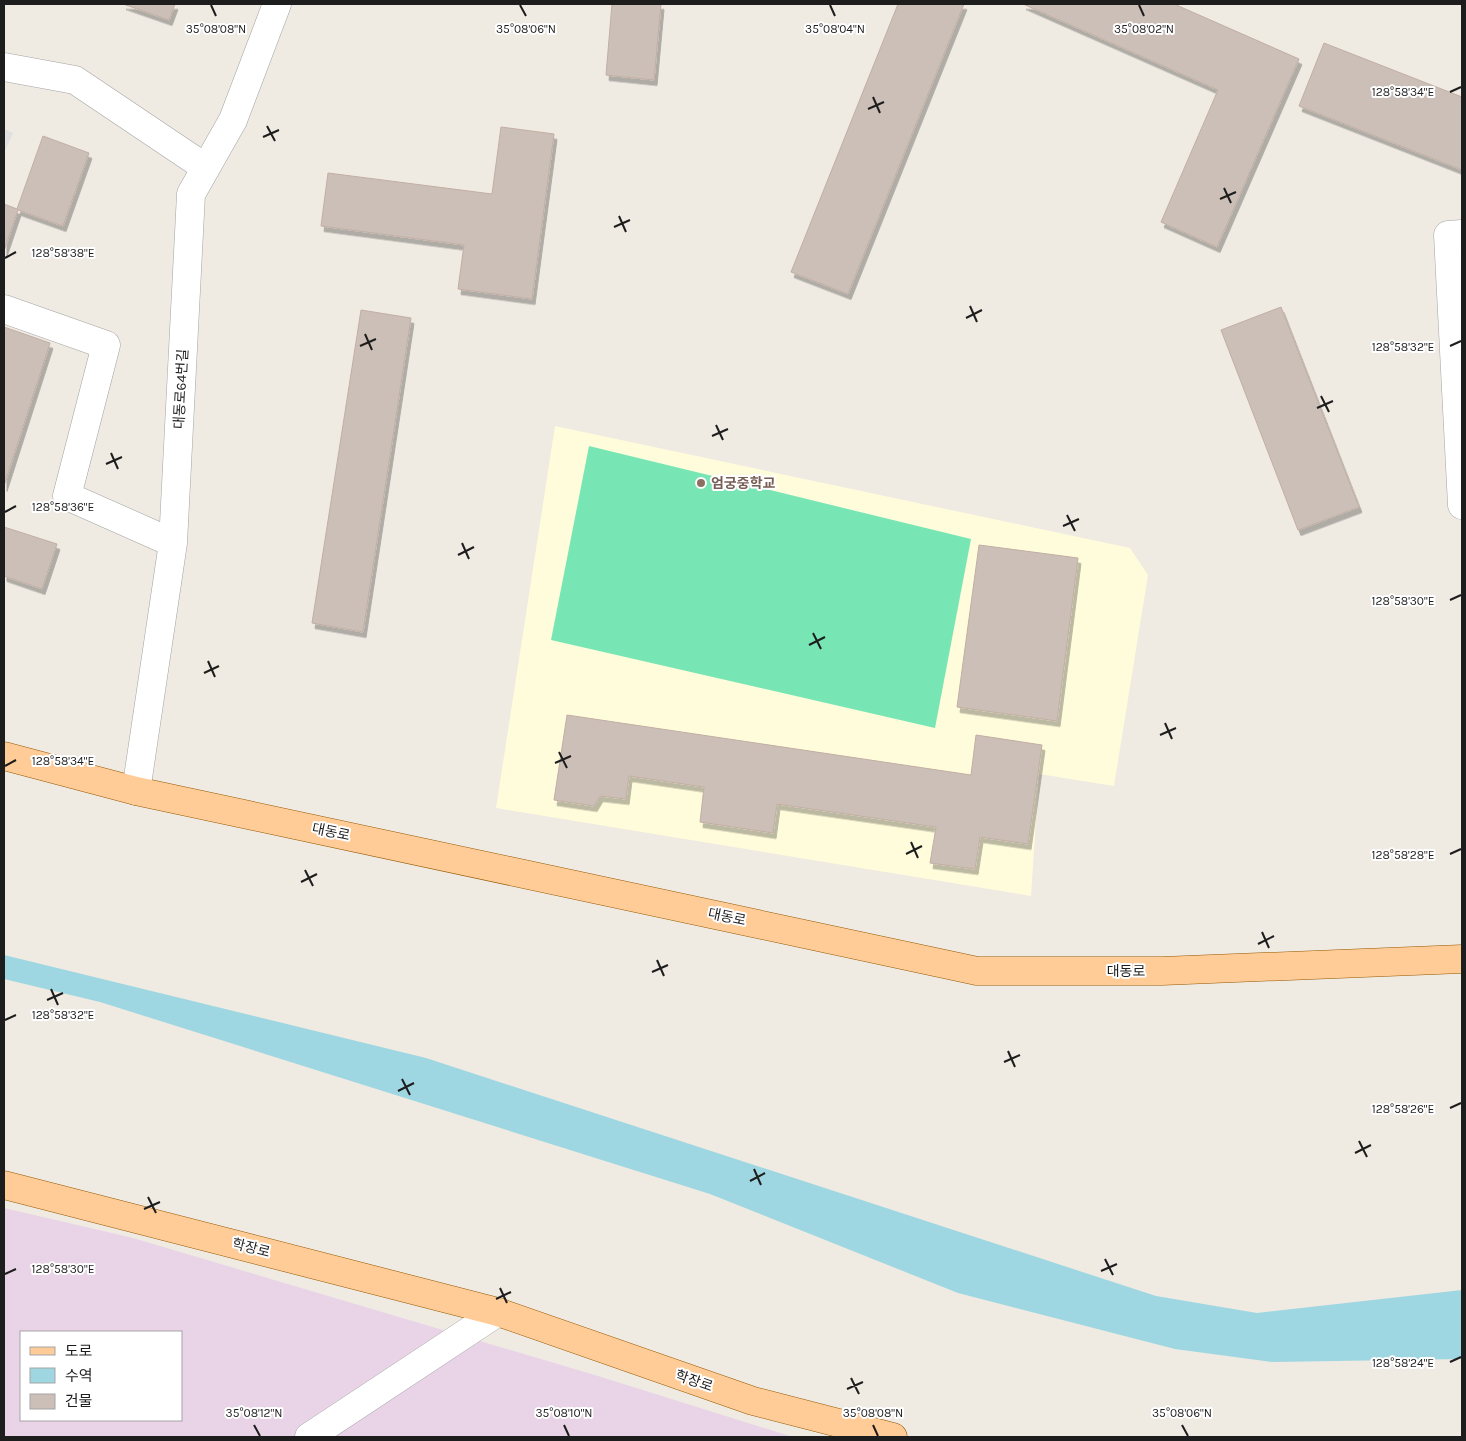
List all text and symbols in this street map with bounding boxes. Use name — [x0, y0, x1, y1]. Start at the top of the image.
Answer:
text: 35°08'08"N — [186, 22, 246, 36]
text: 35°08'06"N — [496, 22, 556, 36]
text: 35°08'04"N — [805, 22, 865, 36]
text: 35°08'02"N — [1114, 22, 1174, 36]
text: 128°58'34"E — [1372, 85, 1434, 99]
text: 128°58'38"E — [31, 246, 95, 260]
text: 128°58'32"E — [1372, 340, 1434, 354]
street label: 대동로64번길 — [170, 348, 192, 430]
place label: 엄궁중학교 — [711, 475, 776, 492]
marker: 엄궁중학교 — [695, 477, 707, 489]
text: 128°58'36"E — [32, 500, 94, 514]
text: 128°58'30"E — [1372, 594, 1434, 608]
text: 128°58'34"E — [32, 754, 94, 768]
street label: 대동로 — [310, 820, 352, 844]
text: 128°58'28"E — [1372, 848, 1434, 862]
street label: 대동로 — [706, 905, 748, 929]
street label: 대동로 — [1107, 963, 1145, 980]
text: 128°58'32"E — [32, 1008, 94, 1022]
text: 128°58'26"E — [1372, 1102, 1434, 1116]
street label: 학장로 — [230, 1235, 272, 1261]
text: 128°58'30"E — [32, 1262, 94, 1276]
legend — [20, 1331, 182, 1421]
text: 도로 — [65, 1342, 93, 1360]
text: 128°58'24"E — [1372, 1356, 1434, 1370]
text: 수역 — [65, 1367, 93, 1385]
street label: 학장로 — [673, 1367, 715, 1395]
text: 건물 — [65, 1392, 93, 1410]
text: 35°08'12"N — [226, 1406, 282, 1420]
text: 35°08'10"N — [535, 1406, 593, 1420]
text: 35°08'08"N — [843, 1406, 903, 1420]
text: 35°08'06"N — [1152, 1406, 1212, 1420]

